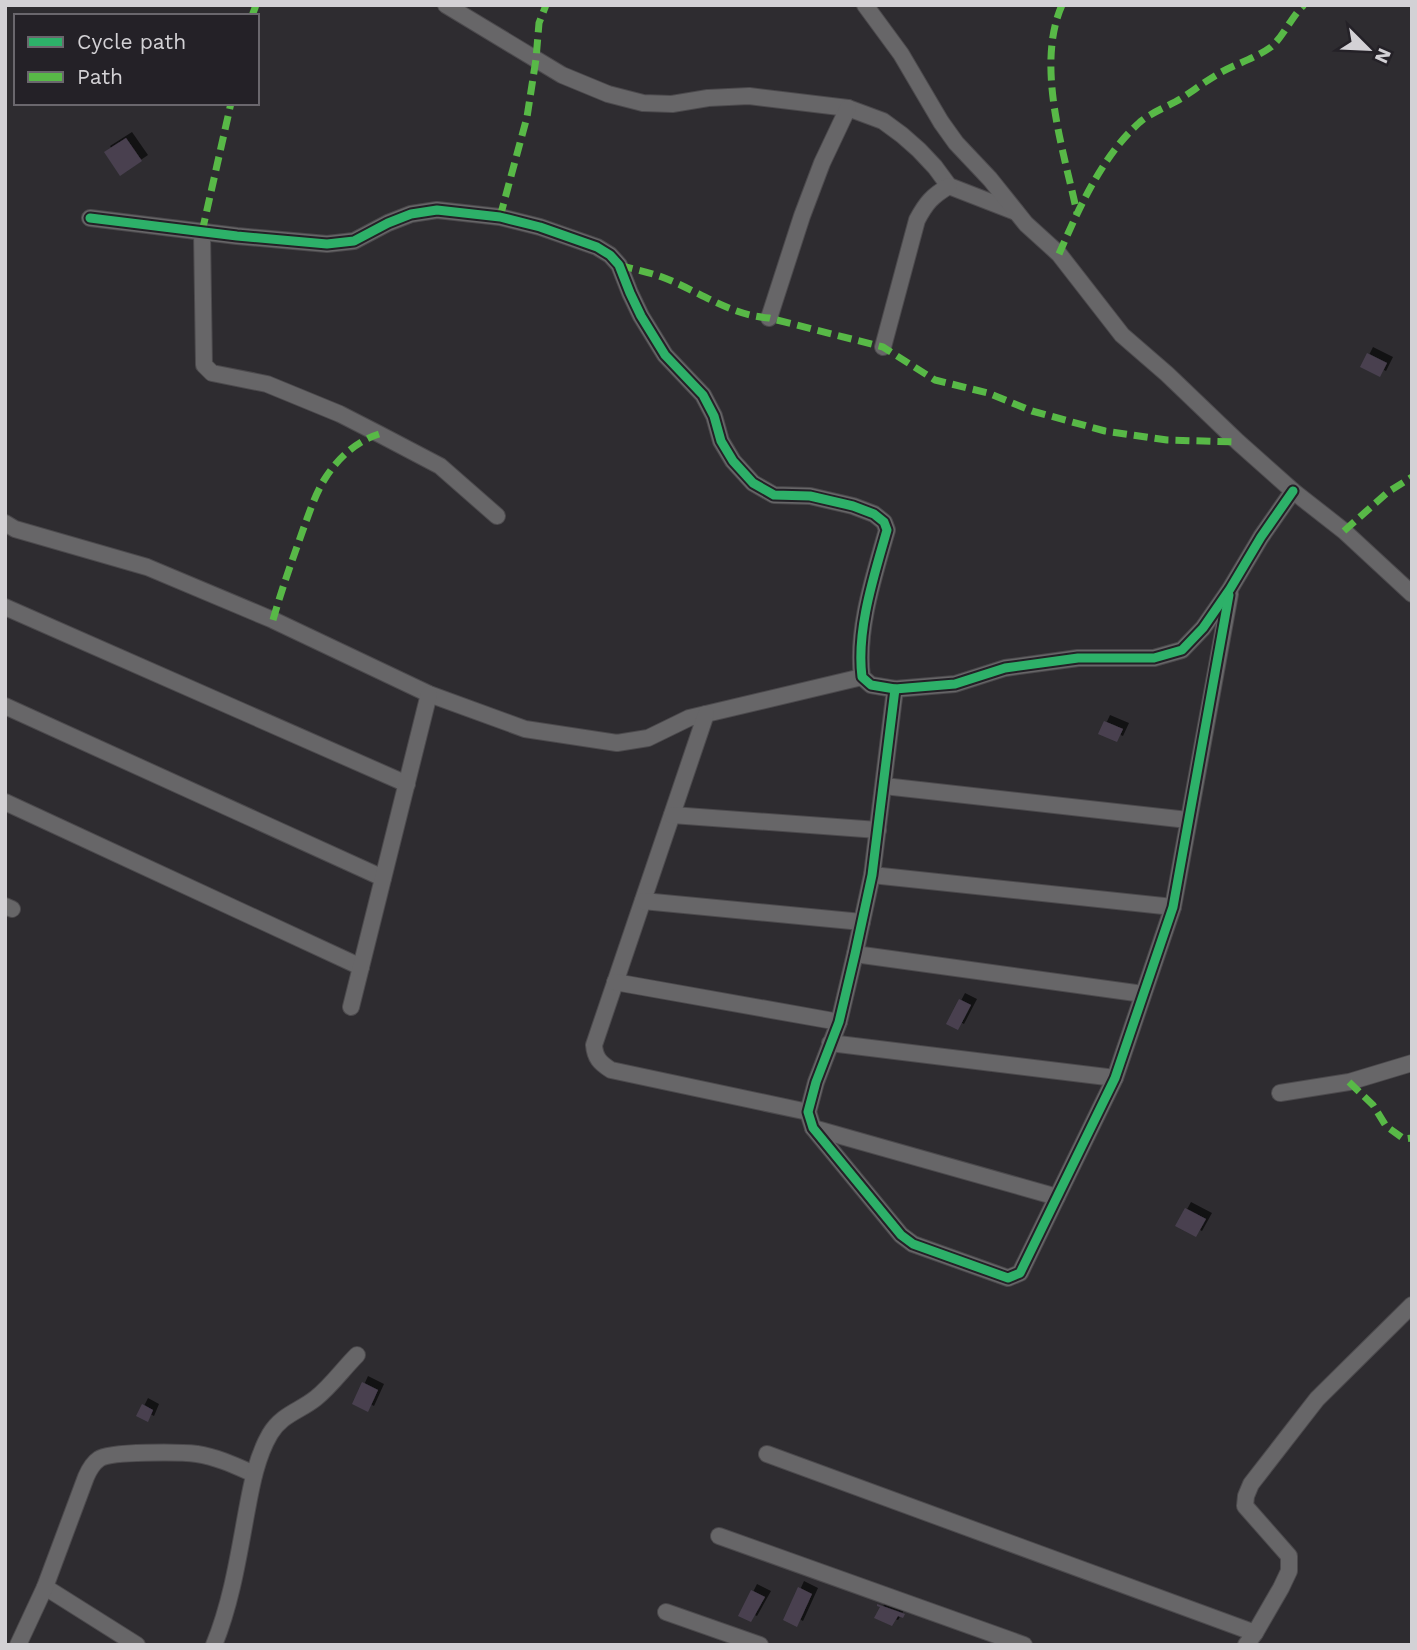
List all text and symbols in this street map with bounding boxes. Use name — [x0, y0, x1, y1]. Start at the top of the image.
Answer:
legend — [14, 14, 259, 105]
north arrow — [1333, 14, 1403, 84]
text: Cycle path — [77, 29, 186, 54]
text: N — [1370, 45, 1396, 67]
text: Path — [77, 64, 123, 89]

